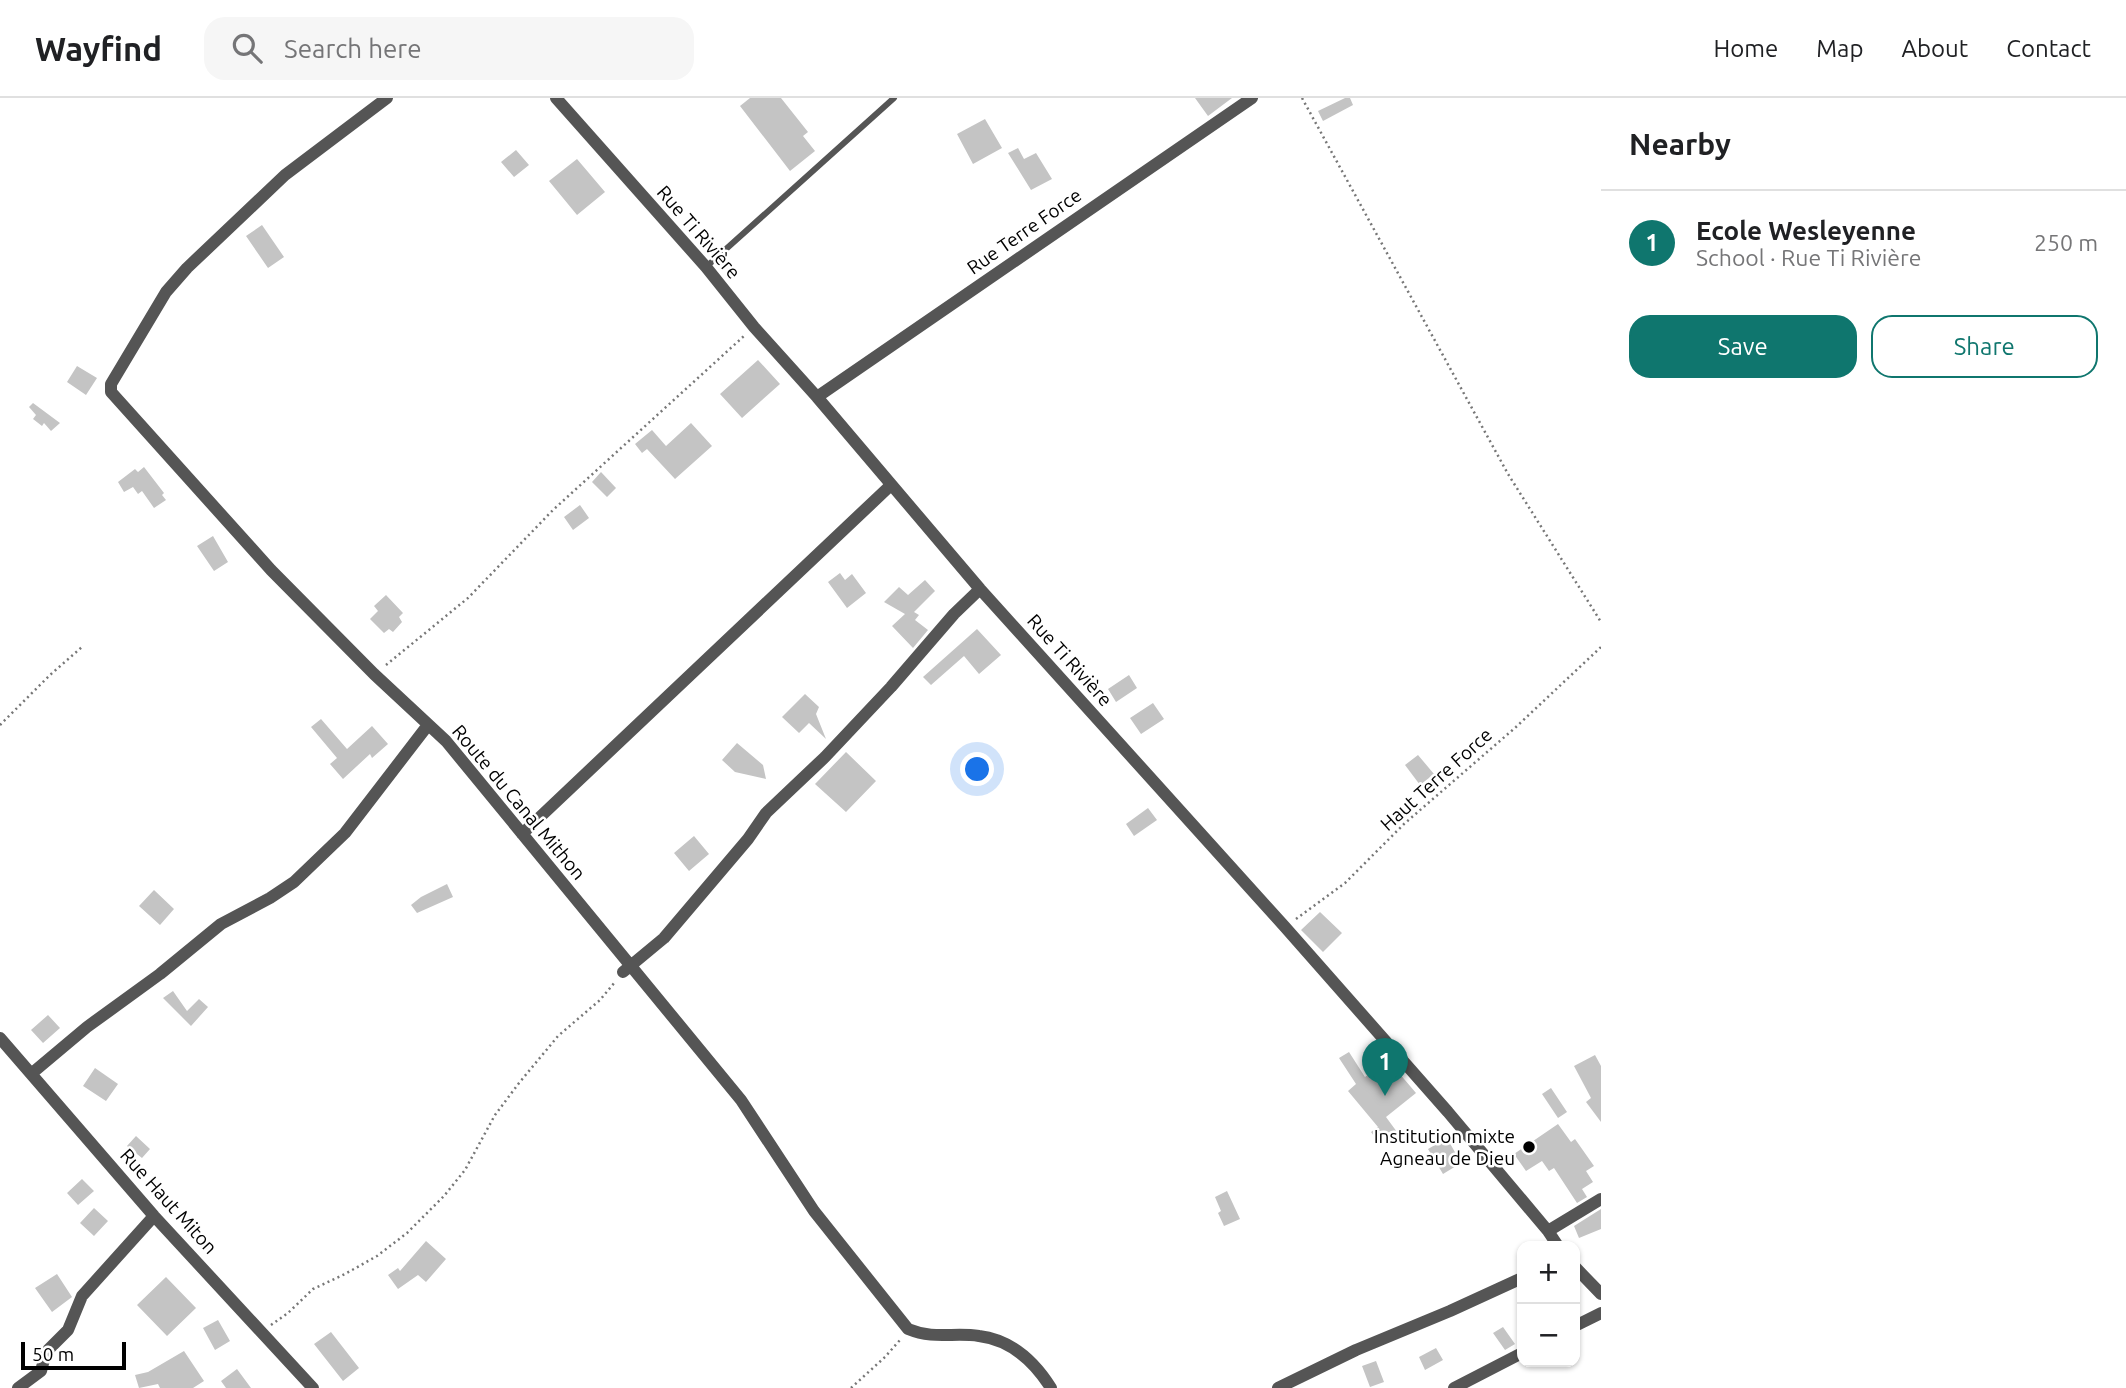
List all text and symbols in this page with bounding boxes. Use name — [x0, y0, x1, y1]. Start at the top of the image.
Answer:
search box — [204, 17, 694, 80]
icon: search — [228, 29, 266, 67]
text: Wayfind — [35, 30, 162, 67]
text: Search here — [284, 34, 422, 63]
text: Home — [1713, 35, 1778, 62]
text: Map — [1816, 35, 1863, 62]
text: About — [1901, 35, 1968, 62]
text: Contact — [2006, 35, 2091, 62]
text: Nearby — [1629, 127, 1731, 161]
street label: Rue Ti Rivière — [653, 181, 745, 283]
street label: Rue Terre Force — [963, 183, 1085, 279]
text: Ecole Wesleyenne — [1696, 216, 1916, 245]
text: 1 — [1646, 230, 1658, 255]
text: 250 m — [2034, 230, 2098, 255]
text: School · Rue Ti Rivière — [1696, 245, 1921, 270]
button: Save — [1629, 315, 1857, 378]
button: Share — [1871, 315, 2098, 378]
street label: Rue Ti Rivière — [1023, 610, 1117, 710]
street label: Route du Canal Mithon — [448, 720, 590, 884]
street label: Haut Terre Force — [1376, 723, 1496, 835]
your location — [960, 752, 994, 786]
pin: 1 — [1362, 1038, 1408, 1096]
place label: Institution mixte Agneau de Dieu — [1374, 1125, 1515, 1169]
marker: Institution mixte Agneau de Dieu — [1521, 1139, 1537, 1155]
street label: Rue Haut Miton — [116, 1144, 222, 1258]
map controls — [1517, 1241, 1580, 1367]
button: + — [1517, 1241, 1580, 1304]
button: − — [1517, 1304, 1580, 1367]
scale bar — [21, 1339, 126, 1371]
text: 50 m — [32, 1343, 74, 1365]

